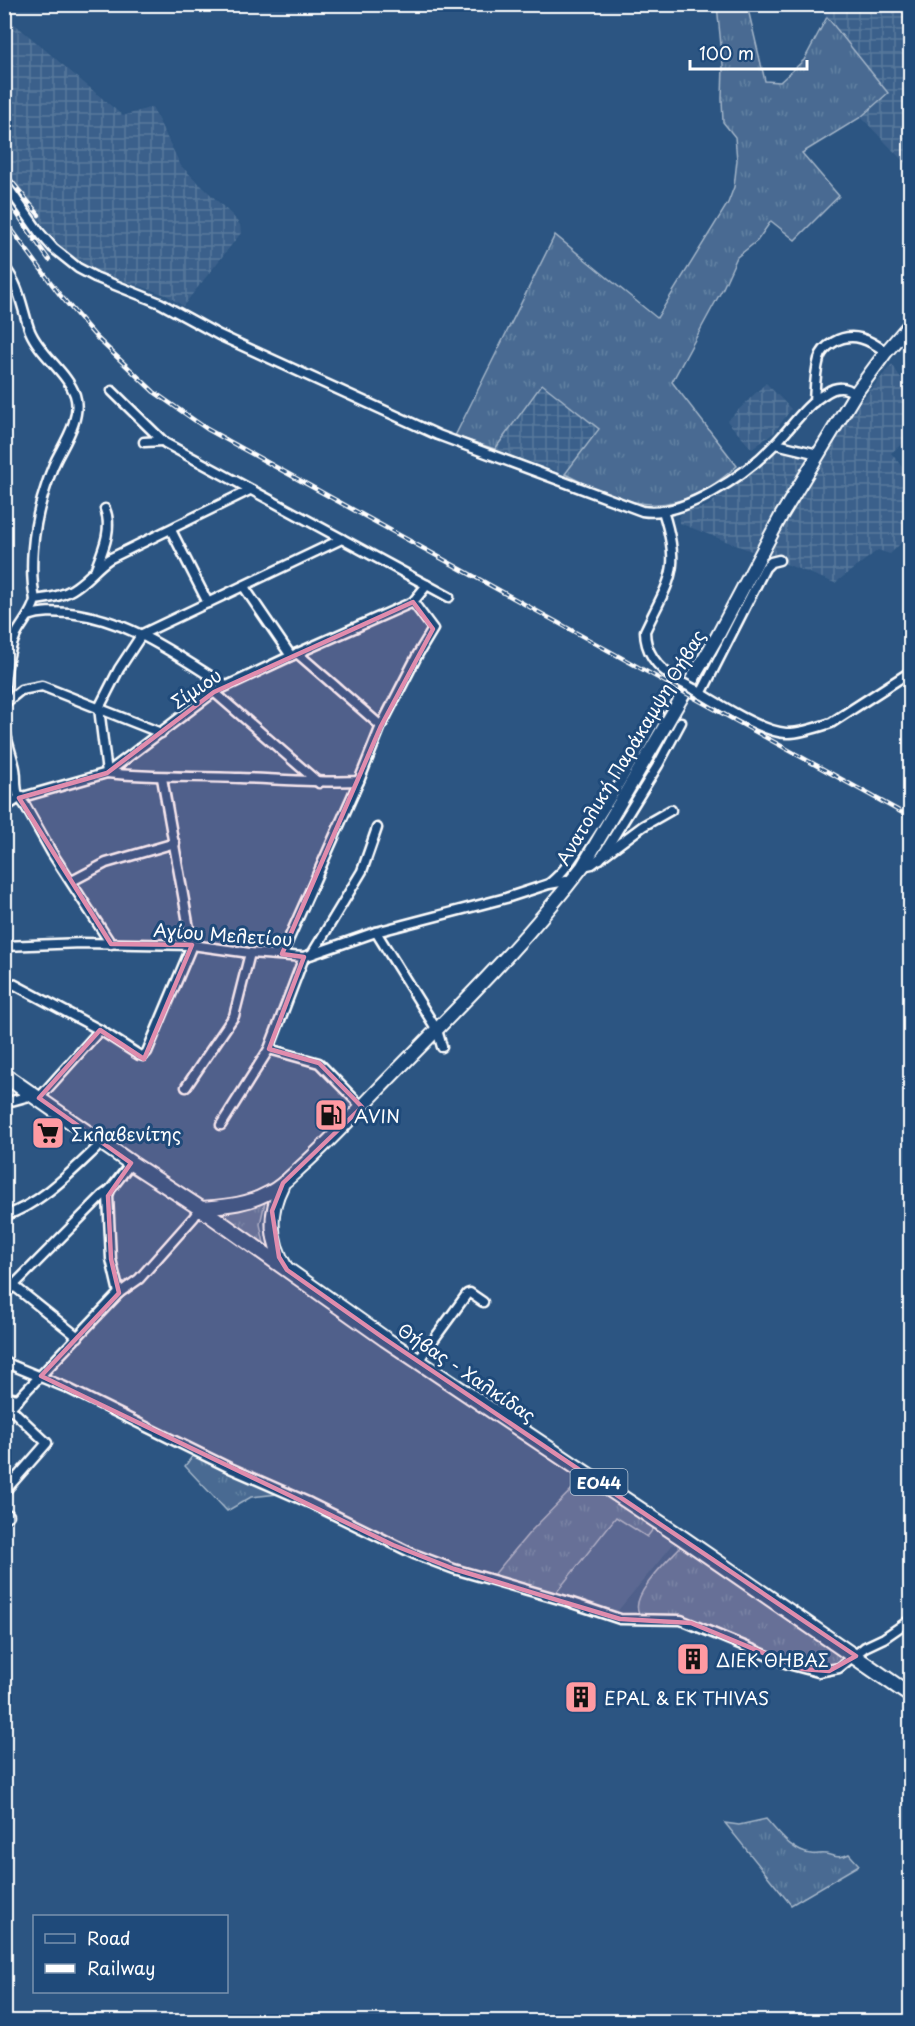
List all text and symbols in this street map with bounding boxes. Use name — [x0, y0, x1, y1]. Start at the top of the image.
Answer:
scale bar — [690, 33, 807, 71]
text: 100 m — [699, 39, 754, 66]
street label: Ανατολική Παράκαμψη Θήβας — [549, 624, 711, 870]
street label: Σίμιου — [165, 661, 227, 715]
street label: Αγίου Μελετίου — [153, 916, 293, 952]
fuel station icon: AVIN — [313, 1097, 349, 1133]
place label: AVIN — [354, 1102, 400, 1129]
supermarket icon: Σκλαβενίτης — [30, 1115, 66, 1151]
place label: Σκλαβενίτης — [71, 1120, 181, 1147]
street label: Θήβας - Χαλκίδας — [393, 1316, 541, 1428]
road number: ΕΟ44 — [570, 1469, 628, 1495]
building icon: ΔΙΕΚ ΘΗΒΑΣ — [675, 1641, 711, 1677]
place label: ΔΙΕΚ ΘΗΒΑΣ — [716, 1646, 829, 1673]
building icon: EPAL & EK THIVAS — [563, 1679, 599, 1715]
place label: EPAL & EK THIVAS — [604, 1684, 769, 1711]
legend — [33, 1915, 228, 1993]
text: Road — [87, 1924, 131, 1951]
text: Railway — [87, 1954, 155, 1981]

